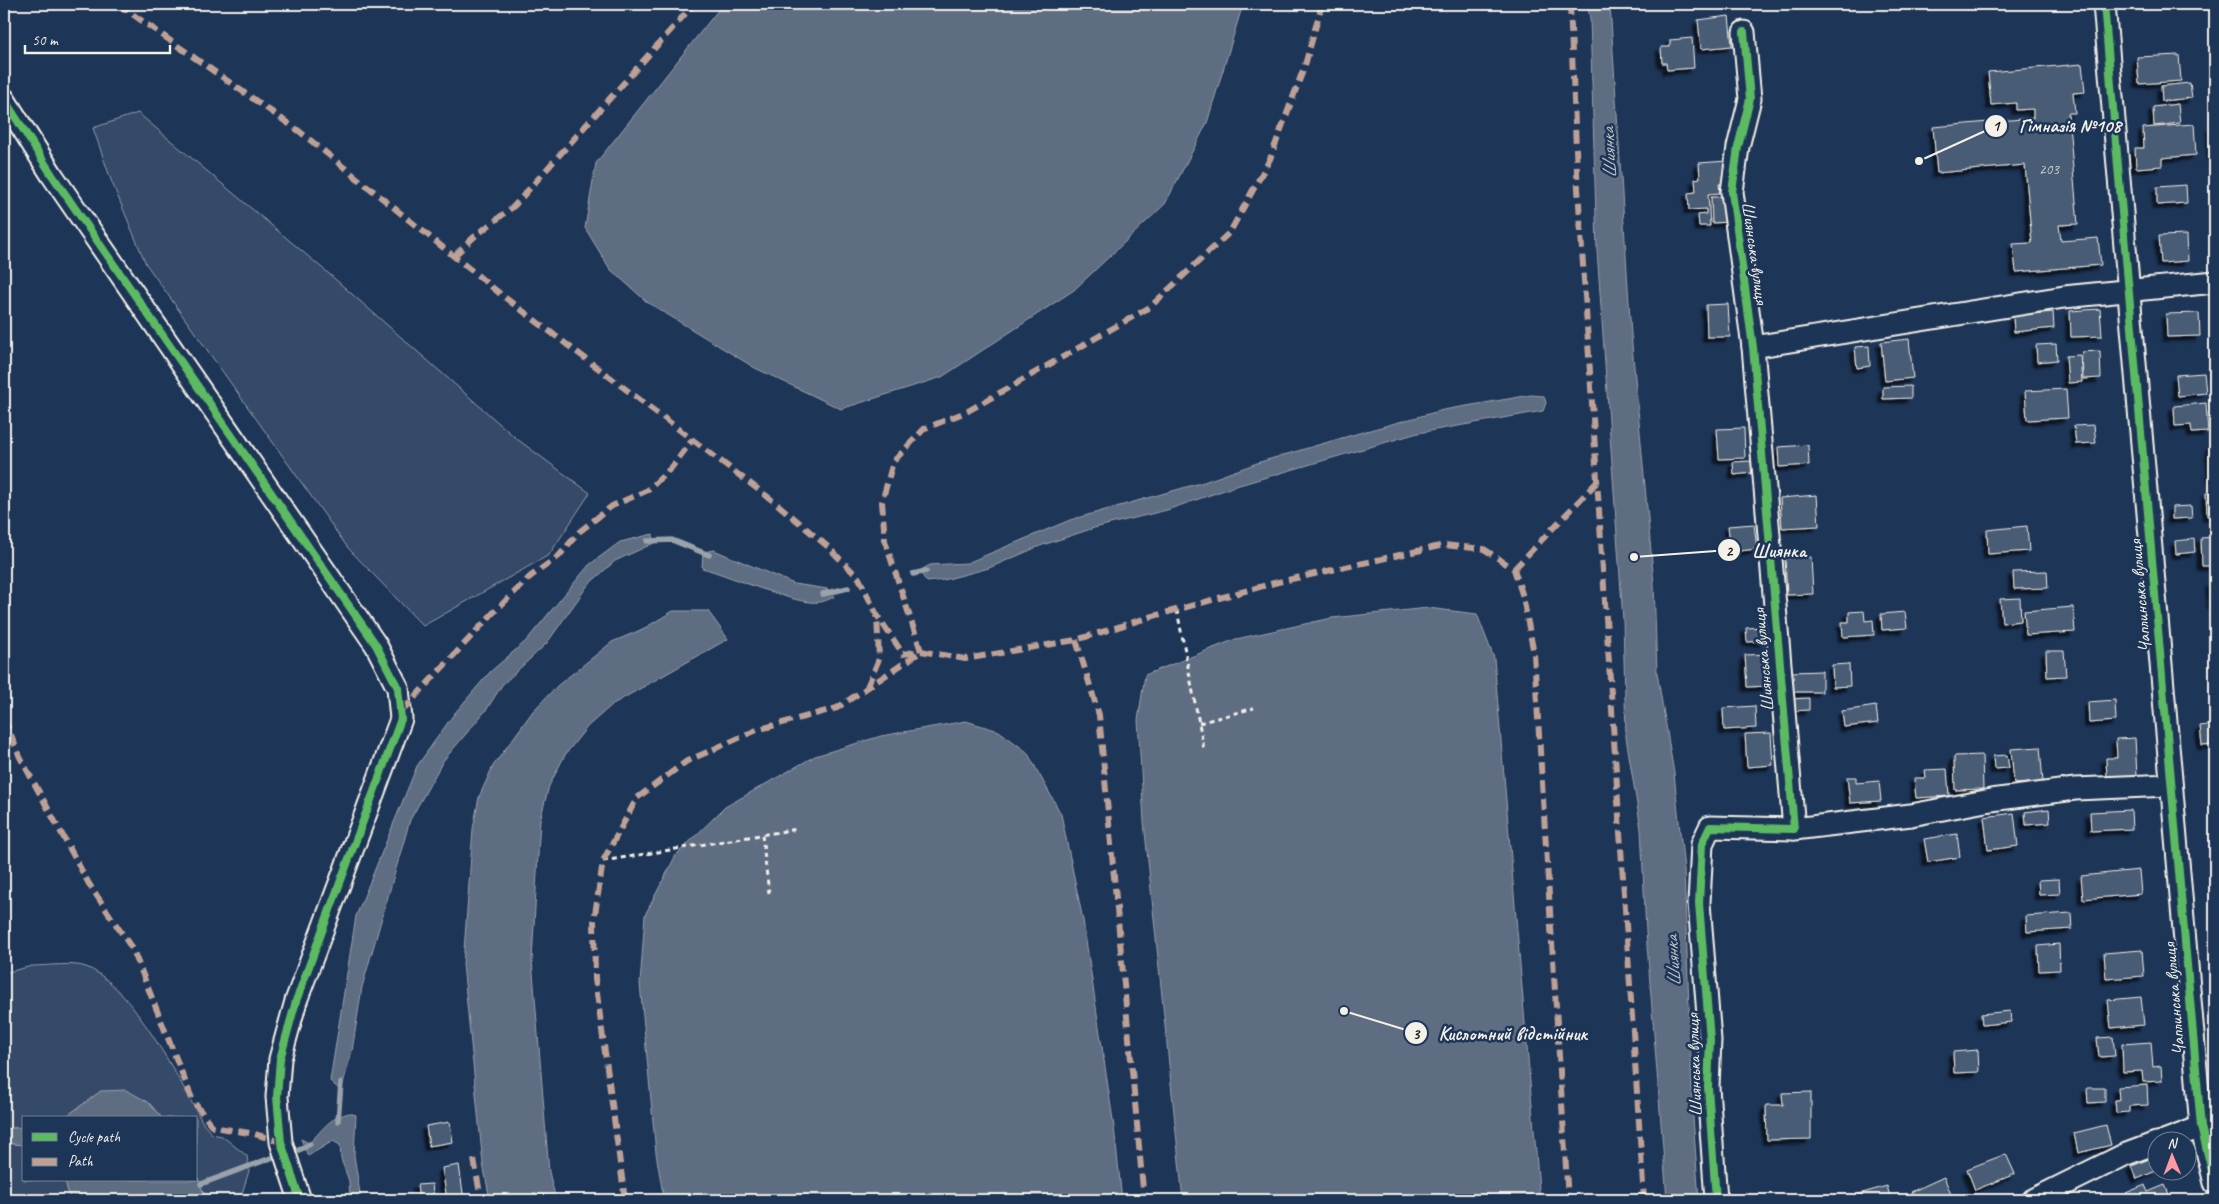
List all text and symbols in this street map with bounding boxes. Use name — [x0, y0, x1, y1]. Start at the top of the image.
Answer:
scale bar — [25, 22, 170, 54]
text: 50 m — [32, 31, 59, 50]
callout: Гімназія №108 — [1984, 109, 2131, 143]
text: Гімназія №108 — [2019, 114, 2123, 138]
text: 1 — [1993, 117, 2002, 136]
water label: Шиянка — [1596, 125, 1622, 179]
house number: 203 — [2039, 160, 2060, 179]
street label: Шиянська вулиця — [1737, 200, 1773, 307]
callout: Шиянка — [1716, 533, 1816, 567]
street label: Чаплинська вулиця — [2124, 537, 2156, 653]
text: Шиянка — [1752, 539, 1808, 563]
text: 2 — [1726, 542, 1734, 561]
street label: Шиянська вулиця — [1747, 606, 1778, 712]
water label: Шиянка — [1659, 933, 1687, 987]
street label: Чаплинська вулиця — [2158, 940, 2190, 1056]
street label: Шиянська вулиця — [1681, 1011, 1707, 1117]
callout: Кислотний відстійник — [1404, 1016, 1597, 1050]
text: Кислотний відстійник — [1439, 1022, 1589, 1046]
text: 3 — [1413, 1025, 1421, 1044]
legend — [22, 1116, 198, 1182]
text: Cycle path — [68, 1128, 120, 1147]
north arrow — [2146, 1132, 2196, 1182]
text: N — [2167, 1135, 2179, 1152]
text: Path — [68, 1152, 94, 1171]

